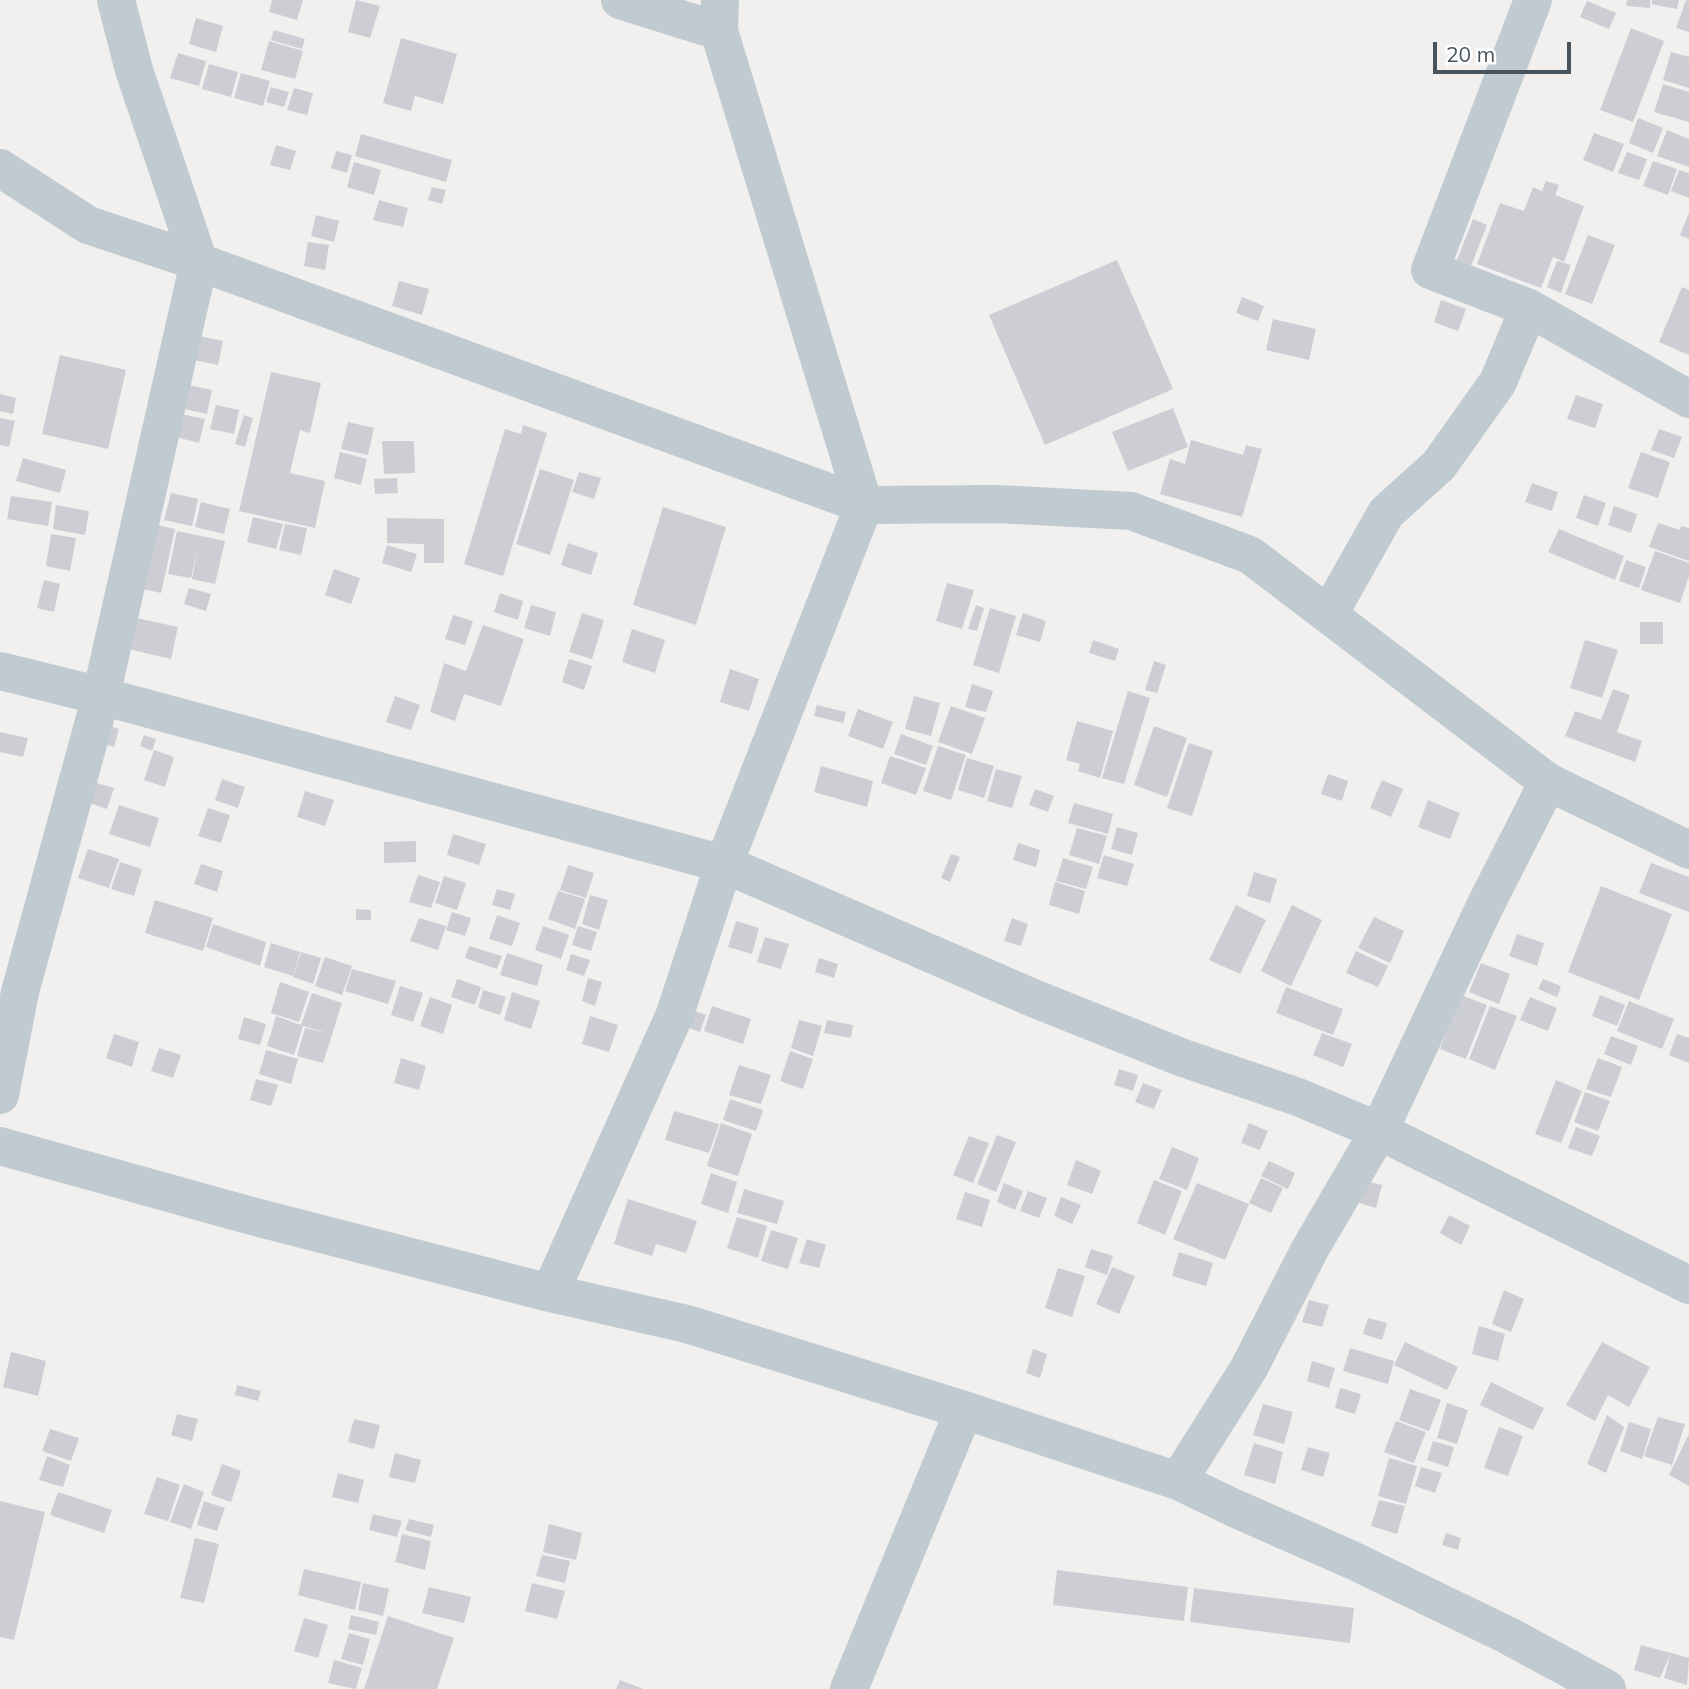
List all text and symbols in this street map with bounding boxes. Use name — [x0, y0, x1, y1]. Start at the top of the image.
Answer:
scale bar — [1437, 28, 1575, 72]
text: 20 m — [1446, 41, 1495, 67]

